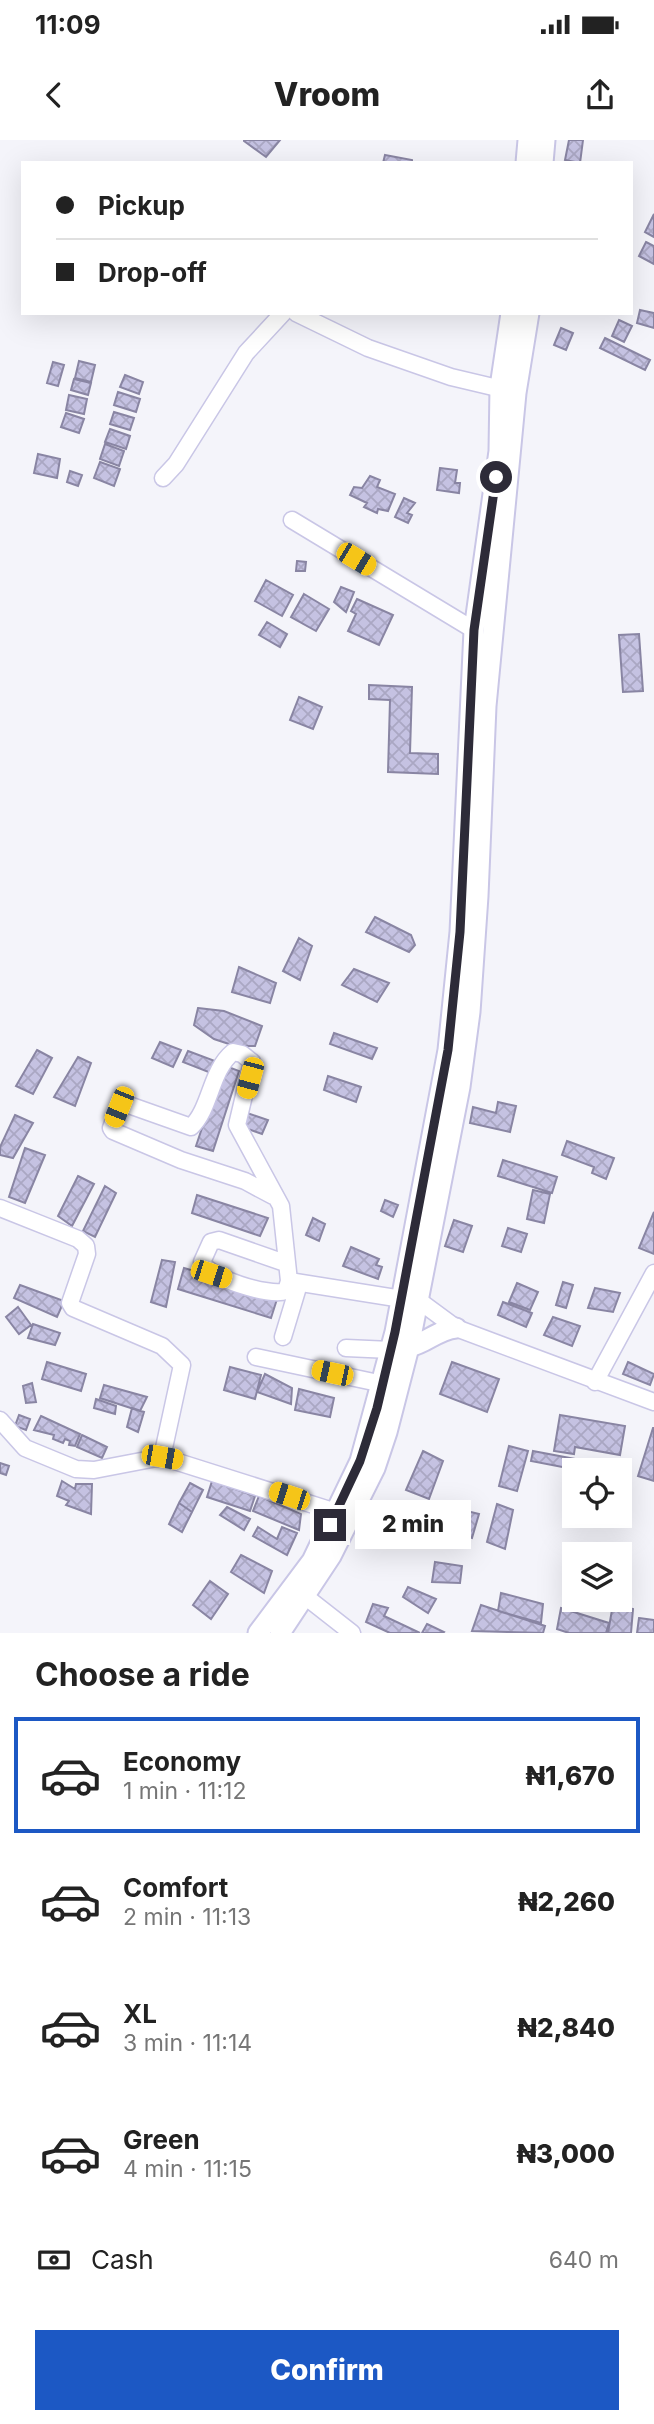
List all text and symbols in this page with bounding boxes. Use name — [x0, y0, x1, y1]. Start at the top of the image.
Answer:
text: 11:09 — [35, 9, 101, 40]
text: Vroom — [274, 75, 380, 114]
icon: back — [35, 76, 73, 114]
icon: share — [581, 76, 619, 114]
text: Pickup — [98, 190, 185, 221]
text: Drop-off — [98, 257, 207, 288]
route start — [480, 461, 512, 493]
car — [333, 539, 380, 579]
car — [235, 1055, 266, 1101]
car — [102, 1084, 137, 1130]
car — [188, 1258, 235, 1290]
car — [310, 1358, 355, 1388]
car — [140, 1443, 185, 1471]
map controls — [562, 1458, 632, 1612]
button: locate — [562, 1458, 632, 1528]
car — [266, 1480, 313, 1512]
callout: 2 min — [354, 1500, 470, 1550]
route end — [314, 1509, 346, 1541]
text: 2 min — [382, 1510, 444, 1538]
button: layers — [562, 1542, 632, 1612]
text: Choose a ride — [35, 1655, 250, 1694]
icon: car — [39, 1744, 102, 1807]
text: Economy — [123, 1746, 241, 1777]
text: ₦1,670 — [526, 1760, 615, 1791]
text: 1 min · 11:12 — [123, 1777, 246, 1805]
icon: car — [39, 1870, 102, 1933]
text: Comfort — [123, 1872, 228, 1903]
text: ₦2,260 — [518, 1886, 615, 1917]
text: 2 min · 11:13 — [123, 1903, 251, 1931]
icon: car — [39, 1996, 102, 2059]
text: XL — [123, 1998, 157, 2029]
text: ₦2,840 — [517, 2012, 615, 2043]
text: 3 min · 11:14 — [123, 2029, 252, 2057]
icon: car — [39, 2122, 102, 2185]
text: Green — [123, 2124, 200, 2155]
text: ₦3,000 — [517, 2138, 615, 2169]
text: 4 min · 11:15 — [123, 2155, 252, 2183]
icon: cash — [35, 2241, 73, 2279]
text: Cash — [91, 2244, 154, 2275]
text: 640 m — [549, 2246, 619, 2274]
button: Confirm — [35, 2330, 619, 2410]

